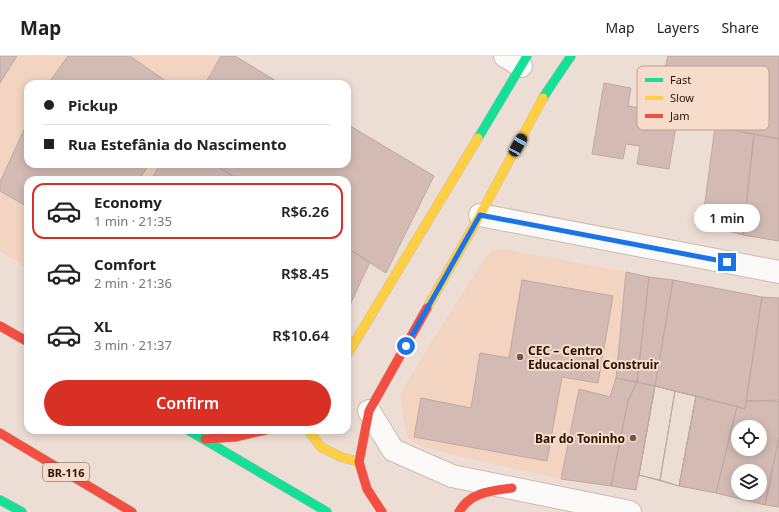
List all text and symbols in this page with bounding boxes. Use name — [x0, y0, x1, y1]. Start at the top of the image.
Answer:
text: Map — [20, 15, 61, 41]
text: Map — [606, 18, 635, 37]
text: Layers — [657, 18, 699, 37]
text: Share — [721, 18, 759, 37]
legend — [637, 66, 769, 130]
text: Fast — [670, 72, 691, 87]
text: Slow — [670, 90, 694, 105]
text: Pickup — [68, 95, 118, 115]
text: Jam — [669, 108, 689, 123]
car — [507, 132, 529, 158]
text: Rua Estefânia do Nascimento — [68, 134, 287, 154]
text: Economy — [94, 192, 162, 212]
icon: car — [46, 193, 82, 229]
text: R$6.26 — [281, 201, 329, 221]
callout: 1 min — [694, 204, 760, 232]
text: 1 min — [709, 209, 745, 227]
text: 1 min · 21:35 — [94, 212, 172, 230]
route end — [718, 253, 736, 271]
text: Comfort — [94, 254, 156, 274]
icon: car — [46, 255, 82, 291]
text: R$8.45 — [281, 263, 329, 283]
text: 2 min · 21:36 — [94, 274, 172, 292]
text: XL — [94, 316, 112, 336]
icon: car — [46, 317, 82, 353]
text: R$10.64 — [272, 325, 329, 345]
text: 3 min · 21:37 — [94, 336, 172, 354]
route start — [397, 337, 415, 355]
place label: CEC – Centro Educacional Construir — [528, 342, 659, 373]
marker: CEC – Centro Educacional Construir — [515, 352, 525, 362]
button: Confirm — [44, 380, 331, 426]
map controls — [731, 420, 767, 500]
button: locate — [731, 420, 767, 456]
place label: Bar do Toninho — [535, 430, 625, 447]
marker: Bar do Toninho — [628, 433, 638, 443]
road number: BR-116 — [43, 463, 89, 481]
button: layers — [731, 464, 767, 500]

